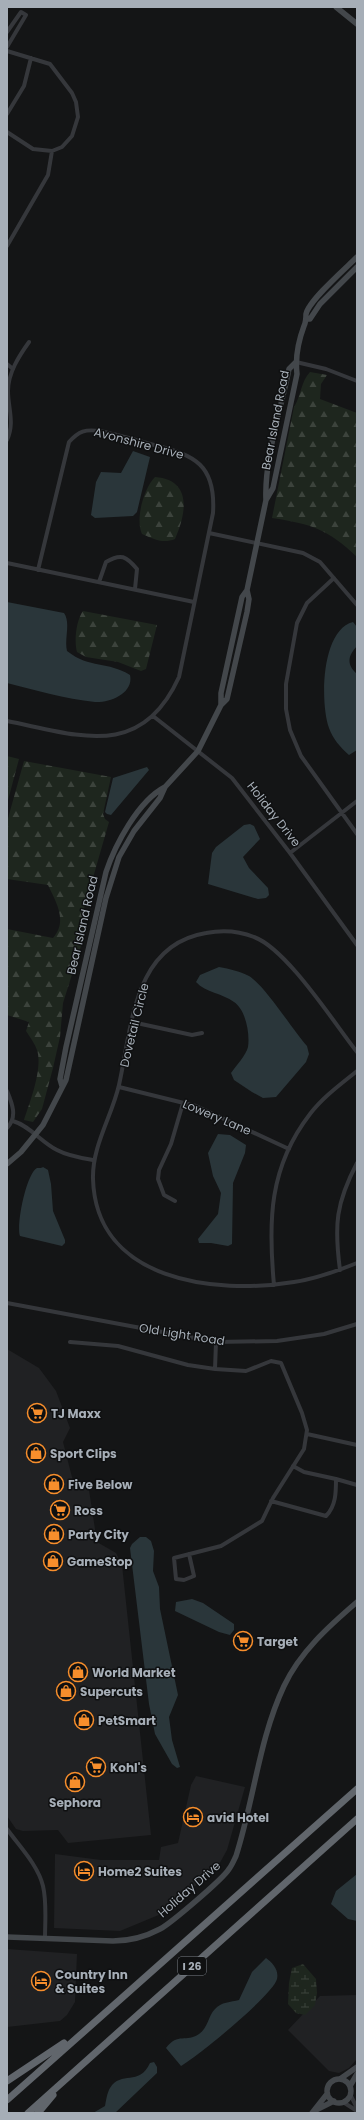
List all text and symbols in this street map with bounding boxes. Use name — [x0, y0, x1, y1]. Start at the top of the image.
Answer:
street label: Bear Island Road — [257, 369, 293, 471]
street label: Avonshire Drive — [92, 423, 186, 463]
street label: Holiday Drive — [243, 778, 305, 850]
street label: Bear Island Road — [62, 874, 102, 976]
street label: Dovetail Circle — [115, 981, 153, 1069]
street label: Lowery Lane — [180, 1095, 254, 1139]
street label: Old Light Road — [138, 1319, 226, 1349]
supermarket icon: TJ Maxx — [26, 1402, 48, 1424]
place label: TJ Maxx — [51, 1405, 102, 1422]
shop icon: Sport Clips — [25, 1442, 47, 1464]
place label: Sport Clips — [50, 1445, 117, 1462]
shop icon: Five Below — [43, 1473, 65, 1495]
place label: Five Below — [68, 1476, 133, 1493]
supermarket icon: Ross — [49, 1499, 71, 1521]
place label: Ross — [74, 1502, 103, 1519]
shop icon: Party City — [43, 1523, 65, 1545]
place label: Party City — [68, 1526, 129, 1543]
shop icon: GameStop — [42, 1550, 64, 1572]
place label: GameStop — [67, 1553, 132, 1570]
supermarket icon: Target — [232, 1630, 254, 1652]
place label: Target — [257, 1633, 298, 1650]
shop icon: World Market — [67, 1661, 89, 1683]
place label: World Market — [92, 1664, 176, 1681]
shop icon: Supercuts — [55, 1680, 77, 1702]
place label: Supercuts — [80, 1683, 143, 1700]
shop icon: PetSmart — [73, 1709, 95, 1731]
place label: PetSmart — [98, 1712, 156, 1729]
supermarket icon: Kohl's — [85, 1756, 107, 1778]
place label: Kohl's — [110, 1759, 147, 1776]
shop icon: Sephora — [64, 1771, 86, 1793]
place label: Sephora — [49, 1794, 101, 1811]
hotel icon: avid Hotel — [182, 1806, 204, 1828]
place label: avid Hotel — [207, 1809, 269, 1826]
street label: Holiday Drive — [154, 1857, 224, 1921]
hotel icon: Home2 Suites — [73, 1860, 95, 1882]
place label: Home2 Suites — [98, 1863, 182, 1880]
road number: I 26 — [178, 1957, 206, 1975]
place label: Country Inn & Suites — [55, 1966, 128, 1997]
hotel icon: Country Inn & Suites — [30, 1970, 52, 1992]

